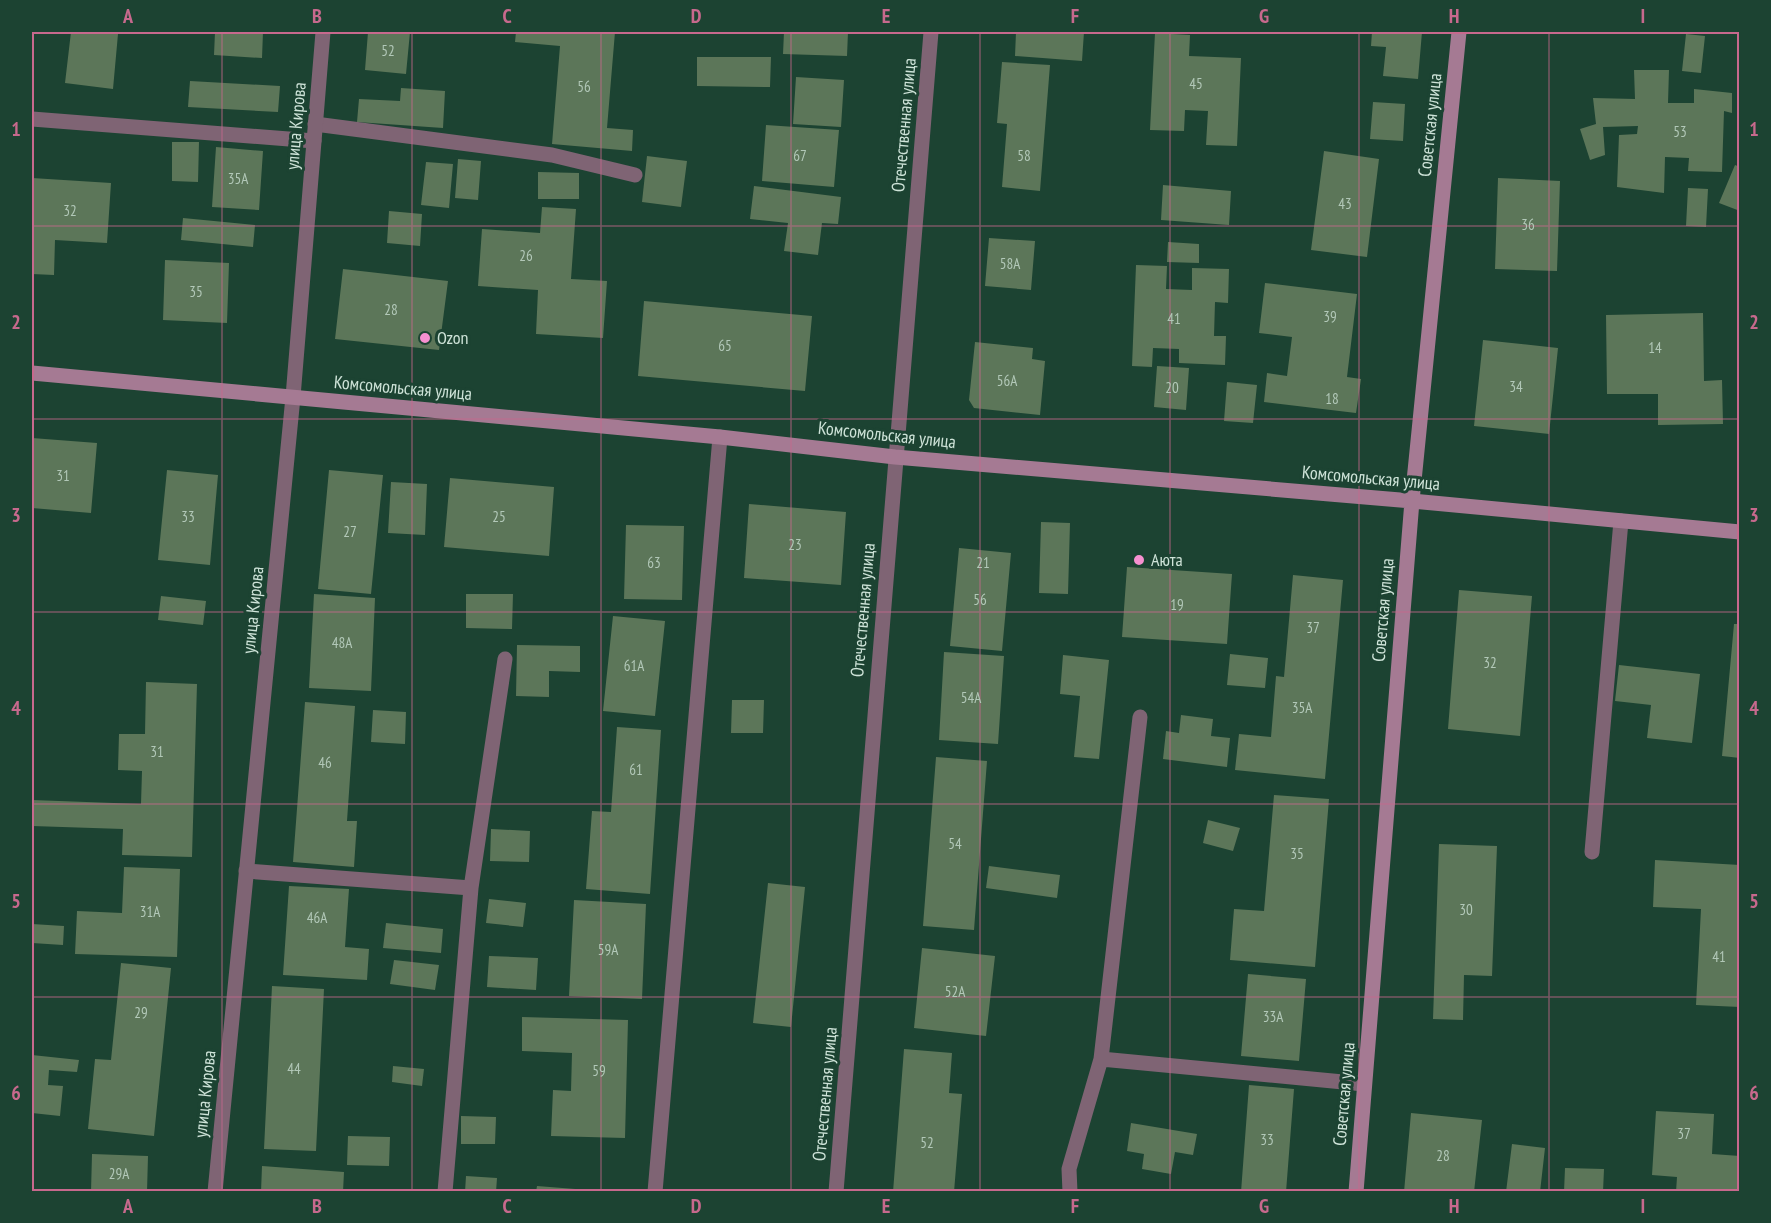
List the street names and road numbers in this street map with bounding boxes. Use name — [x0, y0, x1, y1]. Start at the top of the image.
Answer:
street label: Отечественная улица — [886, 57, 921, 193]
street label: Советская улица — [1413, 72, 1446, 178]
street label: улица Кирова — [280, 81, 311, 171]
street label: Комсомольская улица — [333, 370, 473, 405]
street label: Комсомольская улица — [817, 416, 957, 453]
street label: Комсомольская улица — [1301, 460, 1441, 495]
street label: Отечественная улица — [845, 542, 880, 678]
street label: Советская улица — [1367, 557, 1398, 663]
street label: улица Кирова — [236, 565, 269, 655]
street label: Отечественная улица — [807, 1026, 842, 1162]
street label: Советская улица — [1328, 1041, 1359, 1147]
street label: улица Кирова — [188, 1049, 221, 1139]

